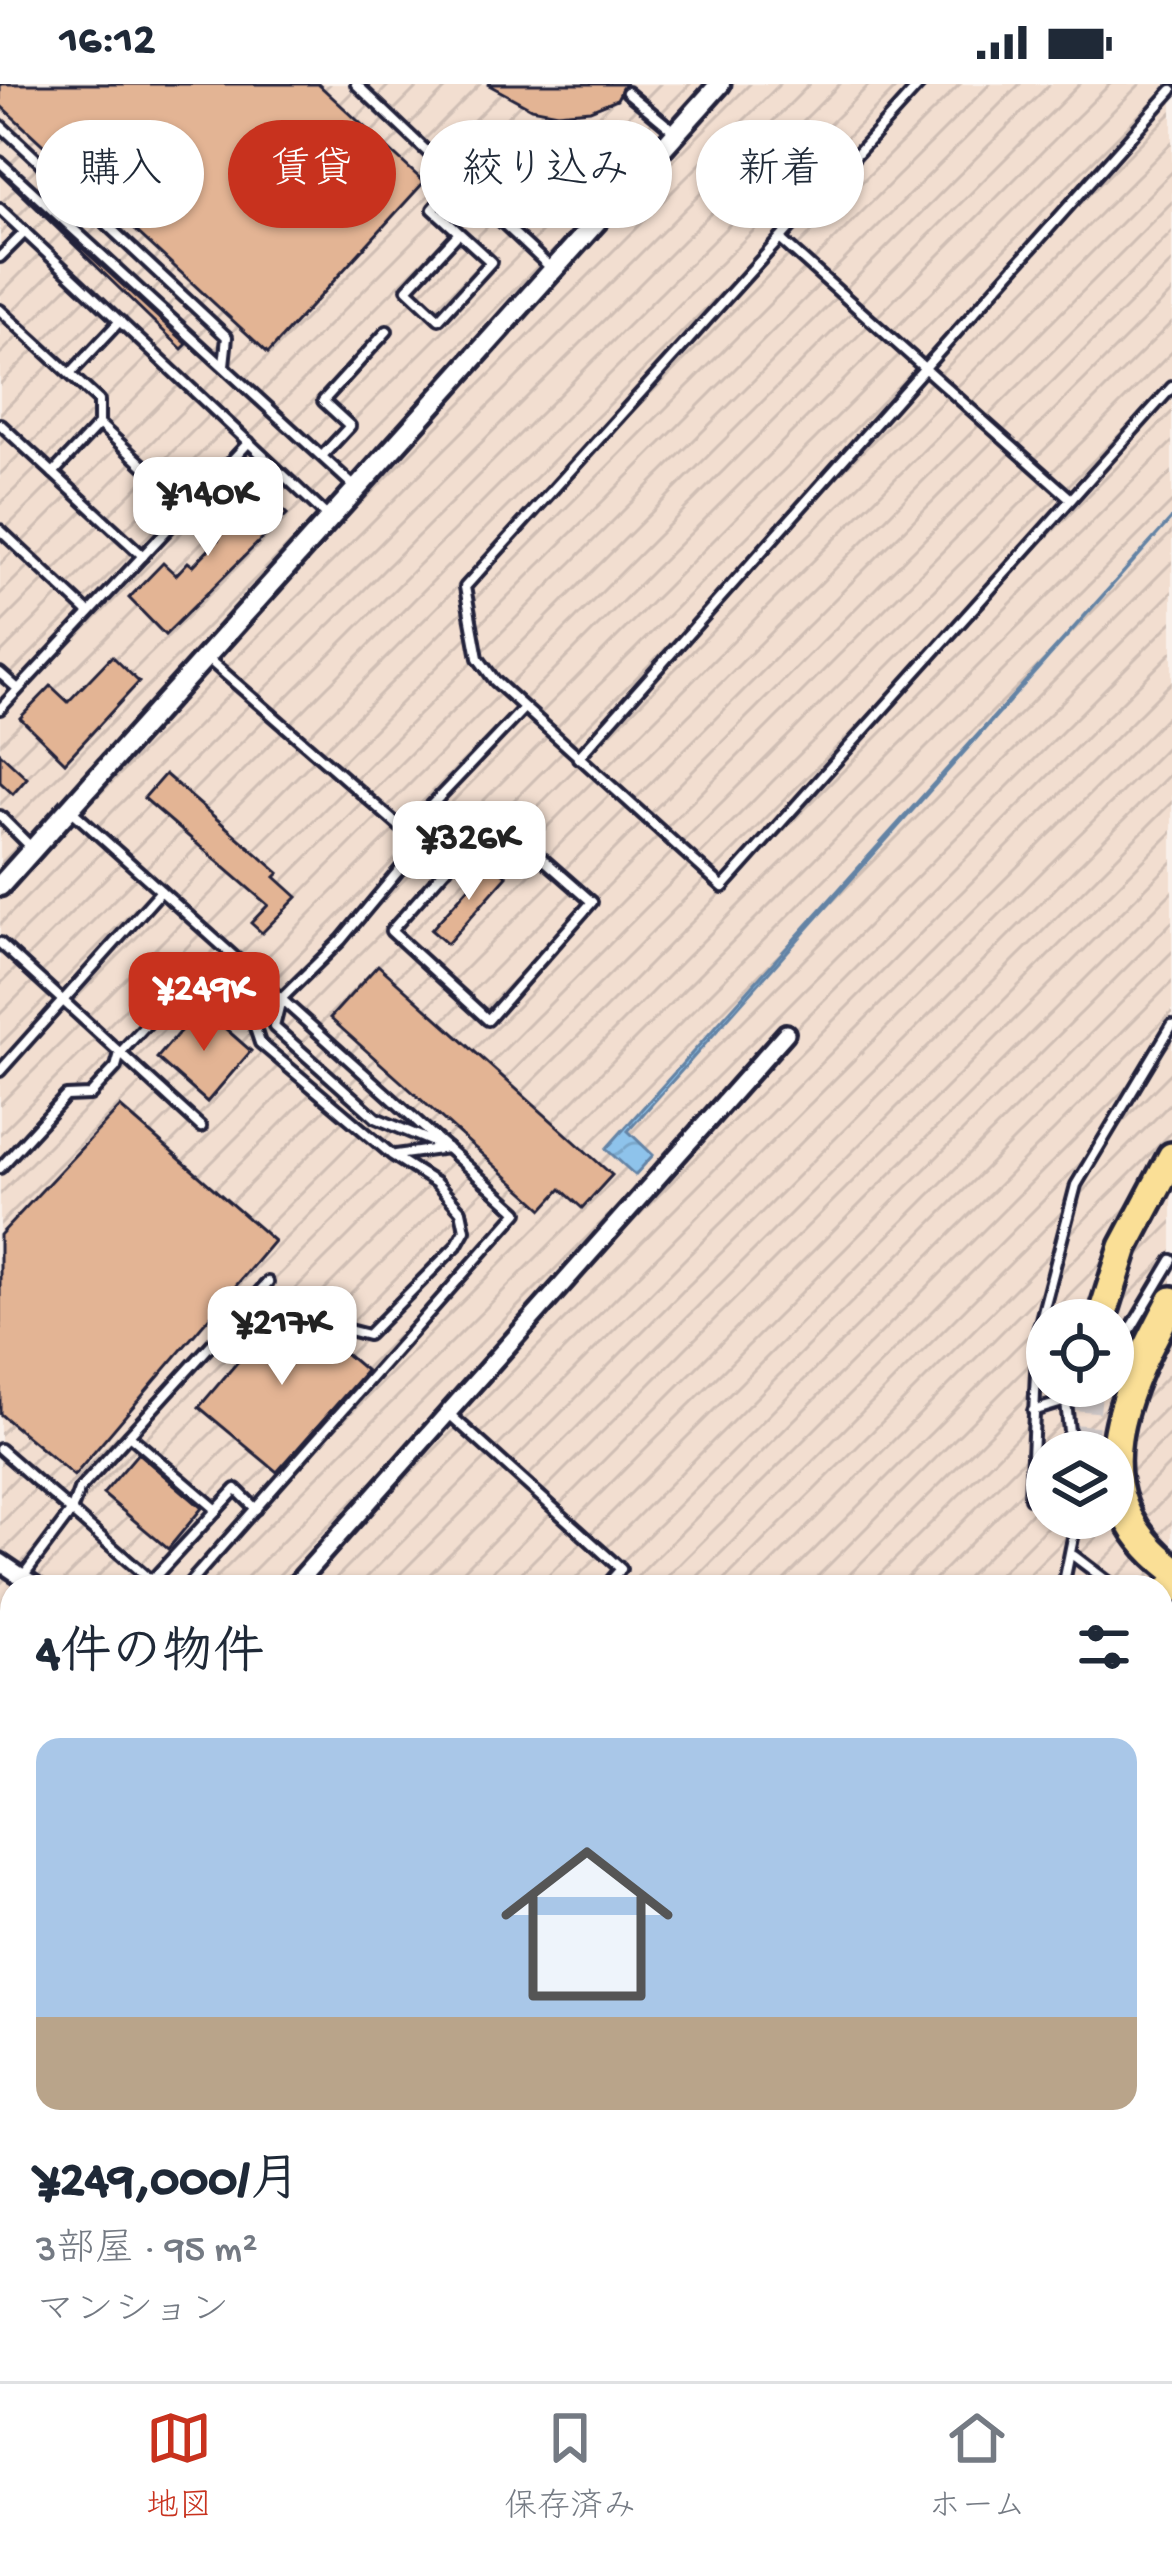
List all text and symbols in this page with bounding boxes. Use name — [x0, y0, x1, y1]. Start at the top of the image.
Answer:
text: 16:12 — [60, 16, 155, 69]
chip: 購入 — [36, 120, 204, 228]
chip: 賃貸 — [228, 120, 396, 228]
chip: 絞り込み — [420, 120, 672, 228]
chip: 新着 — [696, 120, 864, 228]
pin: ¥140K — [124, 457, 292, 559]
text: ¥140K — [160, 473, 256, 519]
pin: ¥326K — [385, 801, 553, 903]
text: ¥326K — [420, 817, 518, 863]
pin: ¥249K — [120, 952, 288, 1054]
text: ¥249K — [156, 968, 252, 1014]
pin: ¥217K — [198, 1286, 366, 1388]
map controls — [1026, 1299, 1134, 1539]
button: locate — [1026, 1299, 1134, 1407]
text: ¥217K — [235, 1302, 329, 1348]
button: layers — [1026, 1431, 1134, 1539]
icon: filters — [1071, 1614, 1137, 1680]
text: 4件の物件 — [36, 1627, 264, 1687]
icon: home — [479, 1816, 695, 2032]
text: ¥249,000/月 — [36, 2154, 301, 2214]
text: 3部屋 · 95 m² — [36, 2229, 257, 2275]
text: マンション — [36, 2290, 229, 2336]
tab: 地図 — [146, 2405, 212, 2528]
tab: 保存済み — [504, 2405, 636, 2528]
tab: ホーム — [928, 2405, 1026, 2528]

